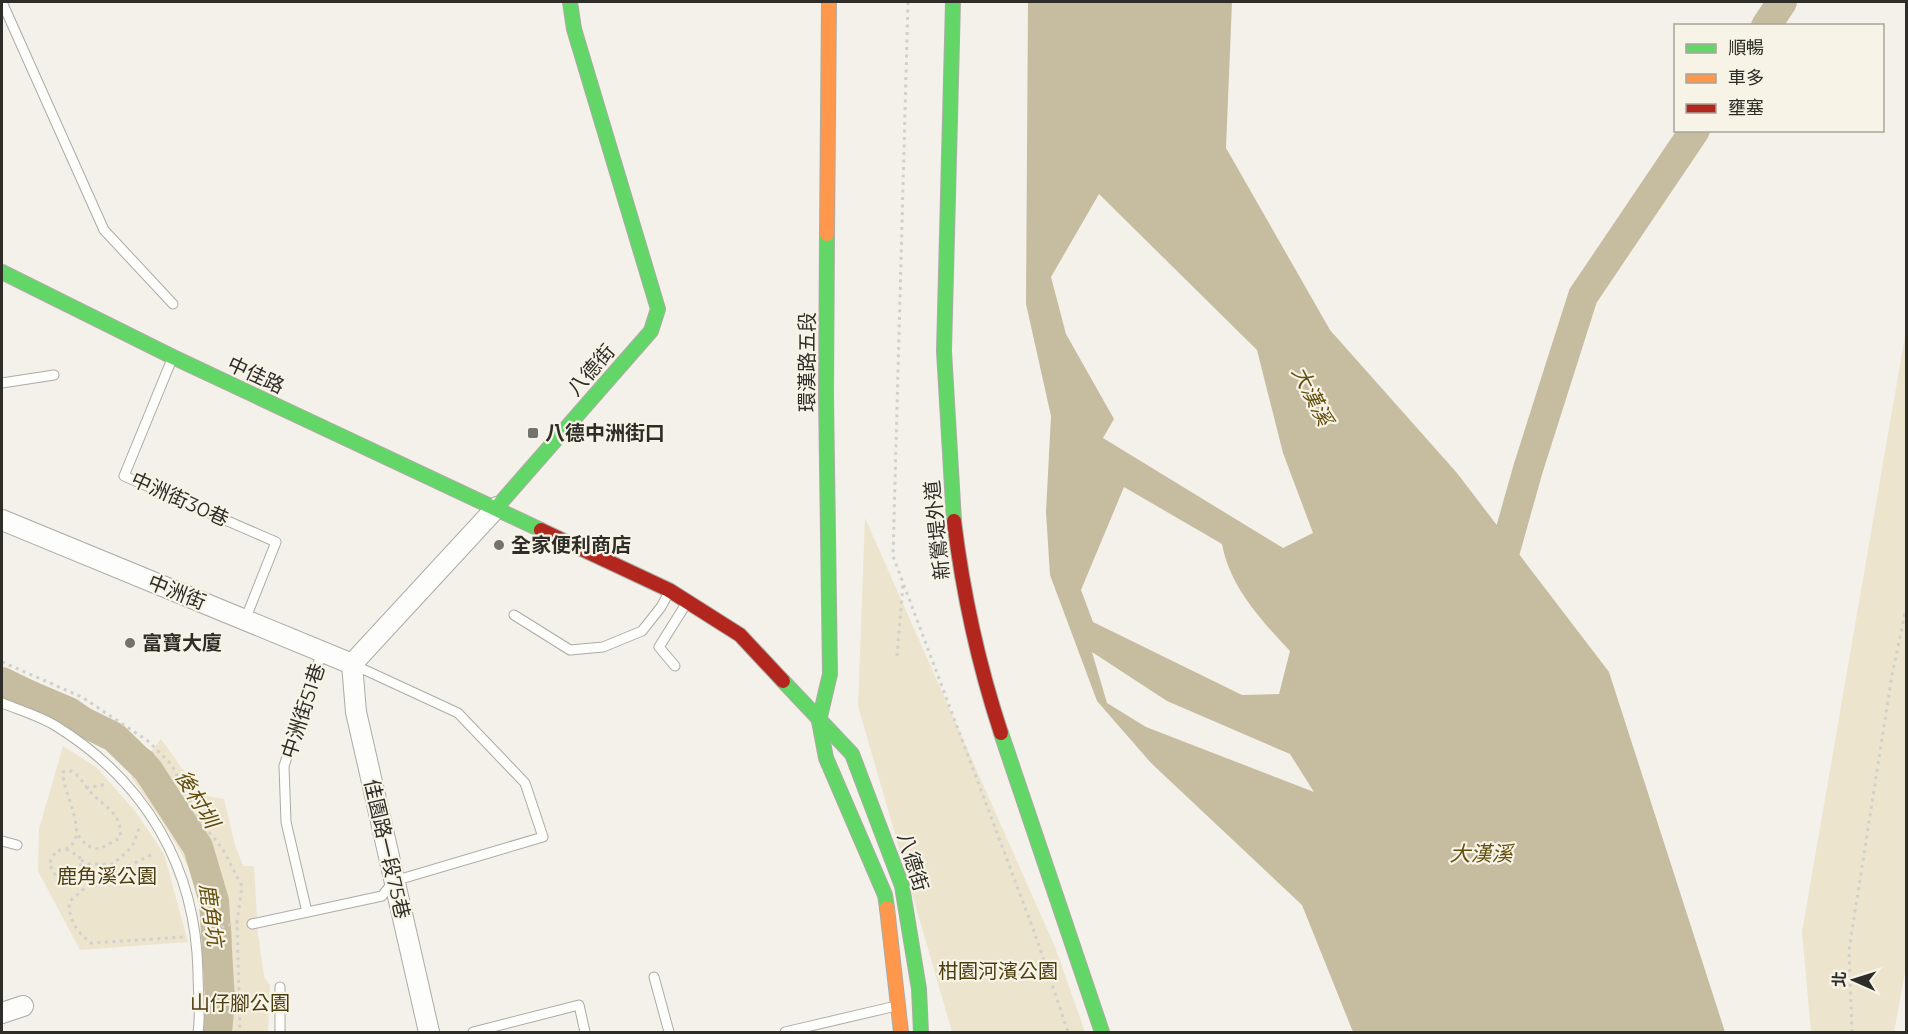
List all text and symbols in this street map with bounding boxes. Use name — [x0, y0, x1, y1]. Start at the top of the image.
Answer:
legend — [1674, 24, 1884, 132]
text: 順暢 — [1728, 37, 1764, 59]
text: 車多 — [1728, 67, 1764, 89]
text: 壅塞 — [1728, 97, 1764, 119]
street label: 環漢路五段 — [795, 312, 819, 412]
street label: 八德街 — [562, 339, 620, 401]
street label: 中佳路 — [224, 351, 288, 399]
water label: 大漢溪 — [1287, 362, 1339, 432]
place label: 八德中洲街口 — [545, 421, 665, 445]
marker: 八德中洲街口 — [526, 426, 540, 440]
street label: 中洲街30巷 — [127, 467, 233, 531]
street label: 新鶯堤外道 — [920, 479, 954, 581]
place label: 全家便利商店 — [511, 533, 631, 557]
marker: 全家便利商店 — [492, 538, 506, 552]
street label: 中洲街 — [145, 570, 209, 614]
place label: 富寶大廈 — [142, 631, 222, 655]
marker: 富寶大廈 — [123, 636, 137, 650]
street label: 中洲街51巷 — [276, 660, 330, 762]
water label: 後村圳 — [170, 765, 226, 835]
street label: 佳園路一段75巷 — [359, 777, 415, 921]
street label: 八德街 — [893, 830, 933, 894]
water label: 大漢溪 — [1450, 841, 1515, 866]
park label: 鹿角溪公園 — [57, 864, 157, 888]
water label: 鹿角坑 — [195, 882, 229, 951]
north arrow — [1824, 950, 1884, 1010]
park label: 柑園河濱公園 — [938, 959, 1058, 983]
text: 北 — [1830, 971, 1849, 988]
park label: 山仔腳公園 — [190, 991, 290, 1015]

